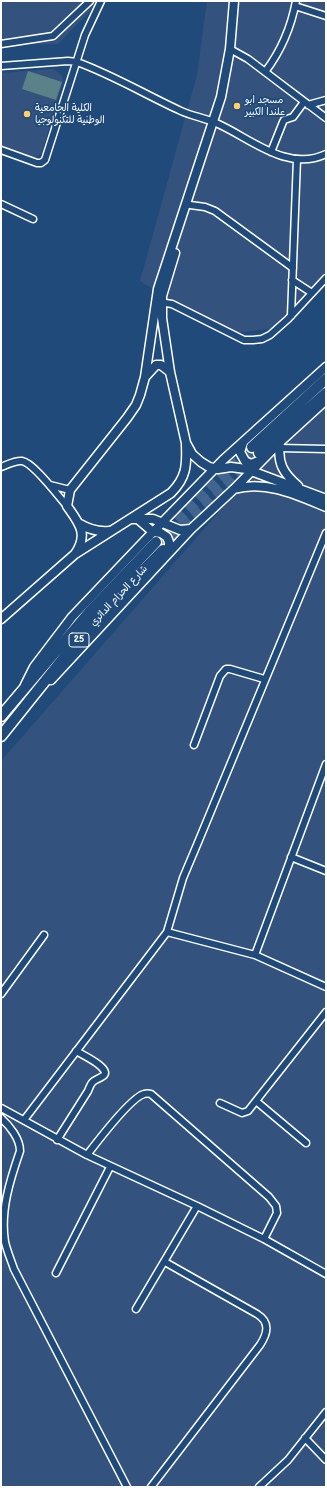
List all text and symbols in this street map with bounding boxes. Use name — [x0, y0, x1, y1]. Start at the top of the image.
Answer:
place label: مسجد ابو علندا الكبير — [245, 94, 285, 118]
marker: مسجد ابو علندا الكبير — [232, 101, 242, 111]
place label: الكلية الجامعية الوطنية للتكنولوجيا — [35, 102, 105, 126]
marker: الكلية الجامعية الوطنية للتكنولوجيا — [22, 109, 32, 119]
street label: شارع الحزام الدائري — [88, 563, 150, 629]
road number: 25 — [69, 633, 89, 647]

